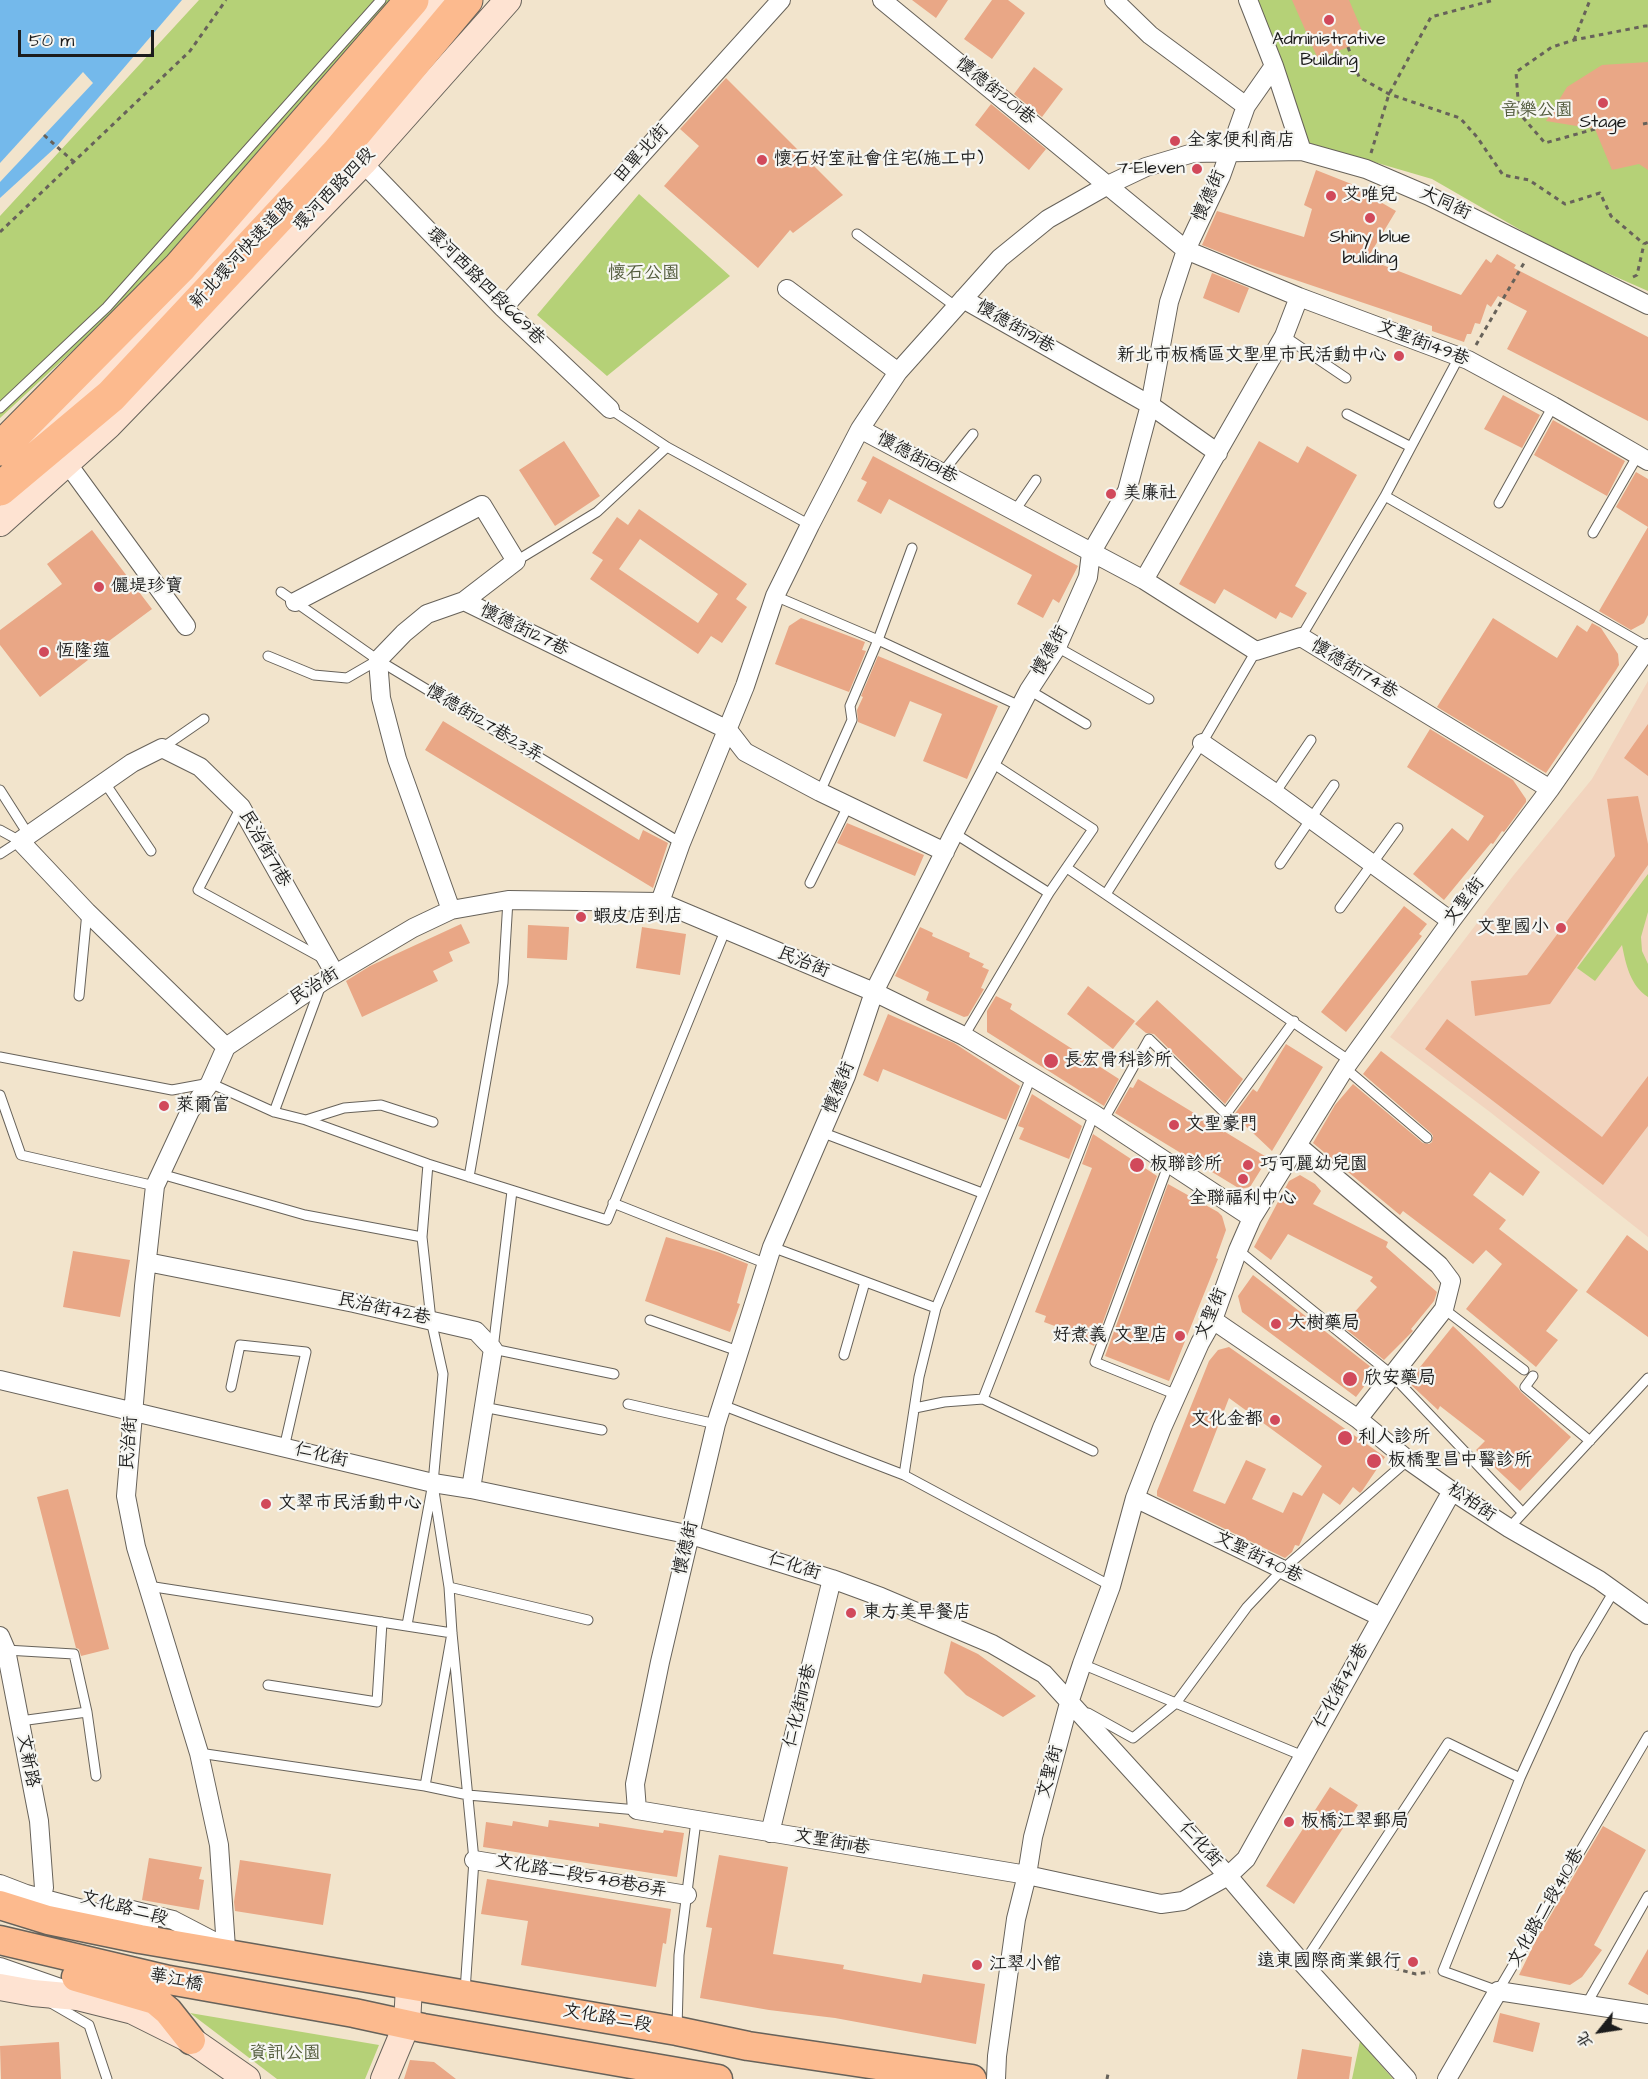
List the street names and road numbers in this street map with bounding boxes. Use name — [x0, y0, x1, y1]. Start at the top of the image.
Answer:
street label: 懷德街201巷 — [951, 53, 1039, 131]
street label: 田單北街 — [610, 120, 674, 188]
street label: 環河西路四段 — [290, 144, 380, 236]
street label: 懷德街 — [1189, 167, 1231, 225]
street label: 大同街 — [1416, 183, 1474, 225]
street label: 新北環河快速道路 — [186, 194, 300, 314]
street label: 環河西路四段669巷 — [421, 223, 549, 351]
street label: 懷德街191巷 — [972, 297, 1058, 359]
street label: 文聖街149巷 — [1374, 317, 1472, 371]
street label: 懷德街181巷 — [873, 429, 961, 489]
street label: 懷德街127巷 — [476, 600, 572, 662]
street label: 懷德街 — [1028, 622, 1074, 680]
street label: 懷德街174巷 — [1307, 636, 1401, 704]
street label: 懷德街127巷23弄 — [421, 680, 547, 768]
street label: 民治街71巷 — [233, 807, 295, 891]
street label: 文聖街 — [1440, 874, 1490, 930]
street label: 民治街 — [774, 943, 832, 983]
street label: 民治街 — [286, 964, 344, 1010]
street label: 懷德街 — [820, 1059, 860, 1117]
street label: 文聖街 — [1192, 1285, 1232, 1343]
street label: 民治街42巷 — [336, 1290, 432, 1330]
street label: 民治街 — [117, 1415, 143, 1471]
street label: 仁化街 — [292, 1439, 350, 1473]
street label: 松柏街 — [1443, 1479, 1499, 1527]
street label: 懷德街 — [670, 1519, 704, 1577]
street label: 文聖街40巷 — [1210, 1527, 1306, 1589]
street label: 仁化街 — [765, 1549, 823, 1585]
street label: 仁化街42巷 — [1310, 1639, 1374, 1733]
street label: 仁化街113巷 — [780, 1662, 822, 1750]
street label: 文新路 — [11, 1732, 43, 1790]
street label: 文聖街 — [1034, 1743, 1068, 1801]
street label: 仁化街 — [1174, 1818, 1226, 1872]
street label: 文聖街11巷 — [792, 1826, 872, 1860]
street label: 文化路二段410巷 — [1504, 1845, 1590, 1971]
street label: 文化路二段548巷8弄 — [493, 1851, 669, 1903]
street label: 文化路二段 — [78, 1887, 170, 1931]
street label: 華江橋 — [147, 1965, 205, 1997]
street label: 文化路二段 — [561, 2001, 653, 2037]

